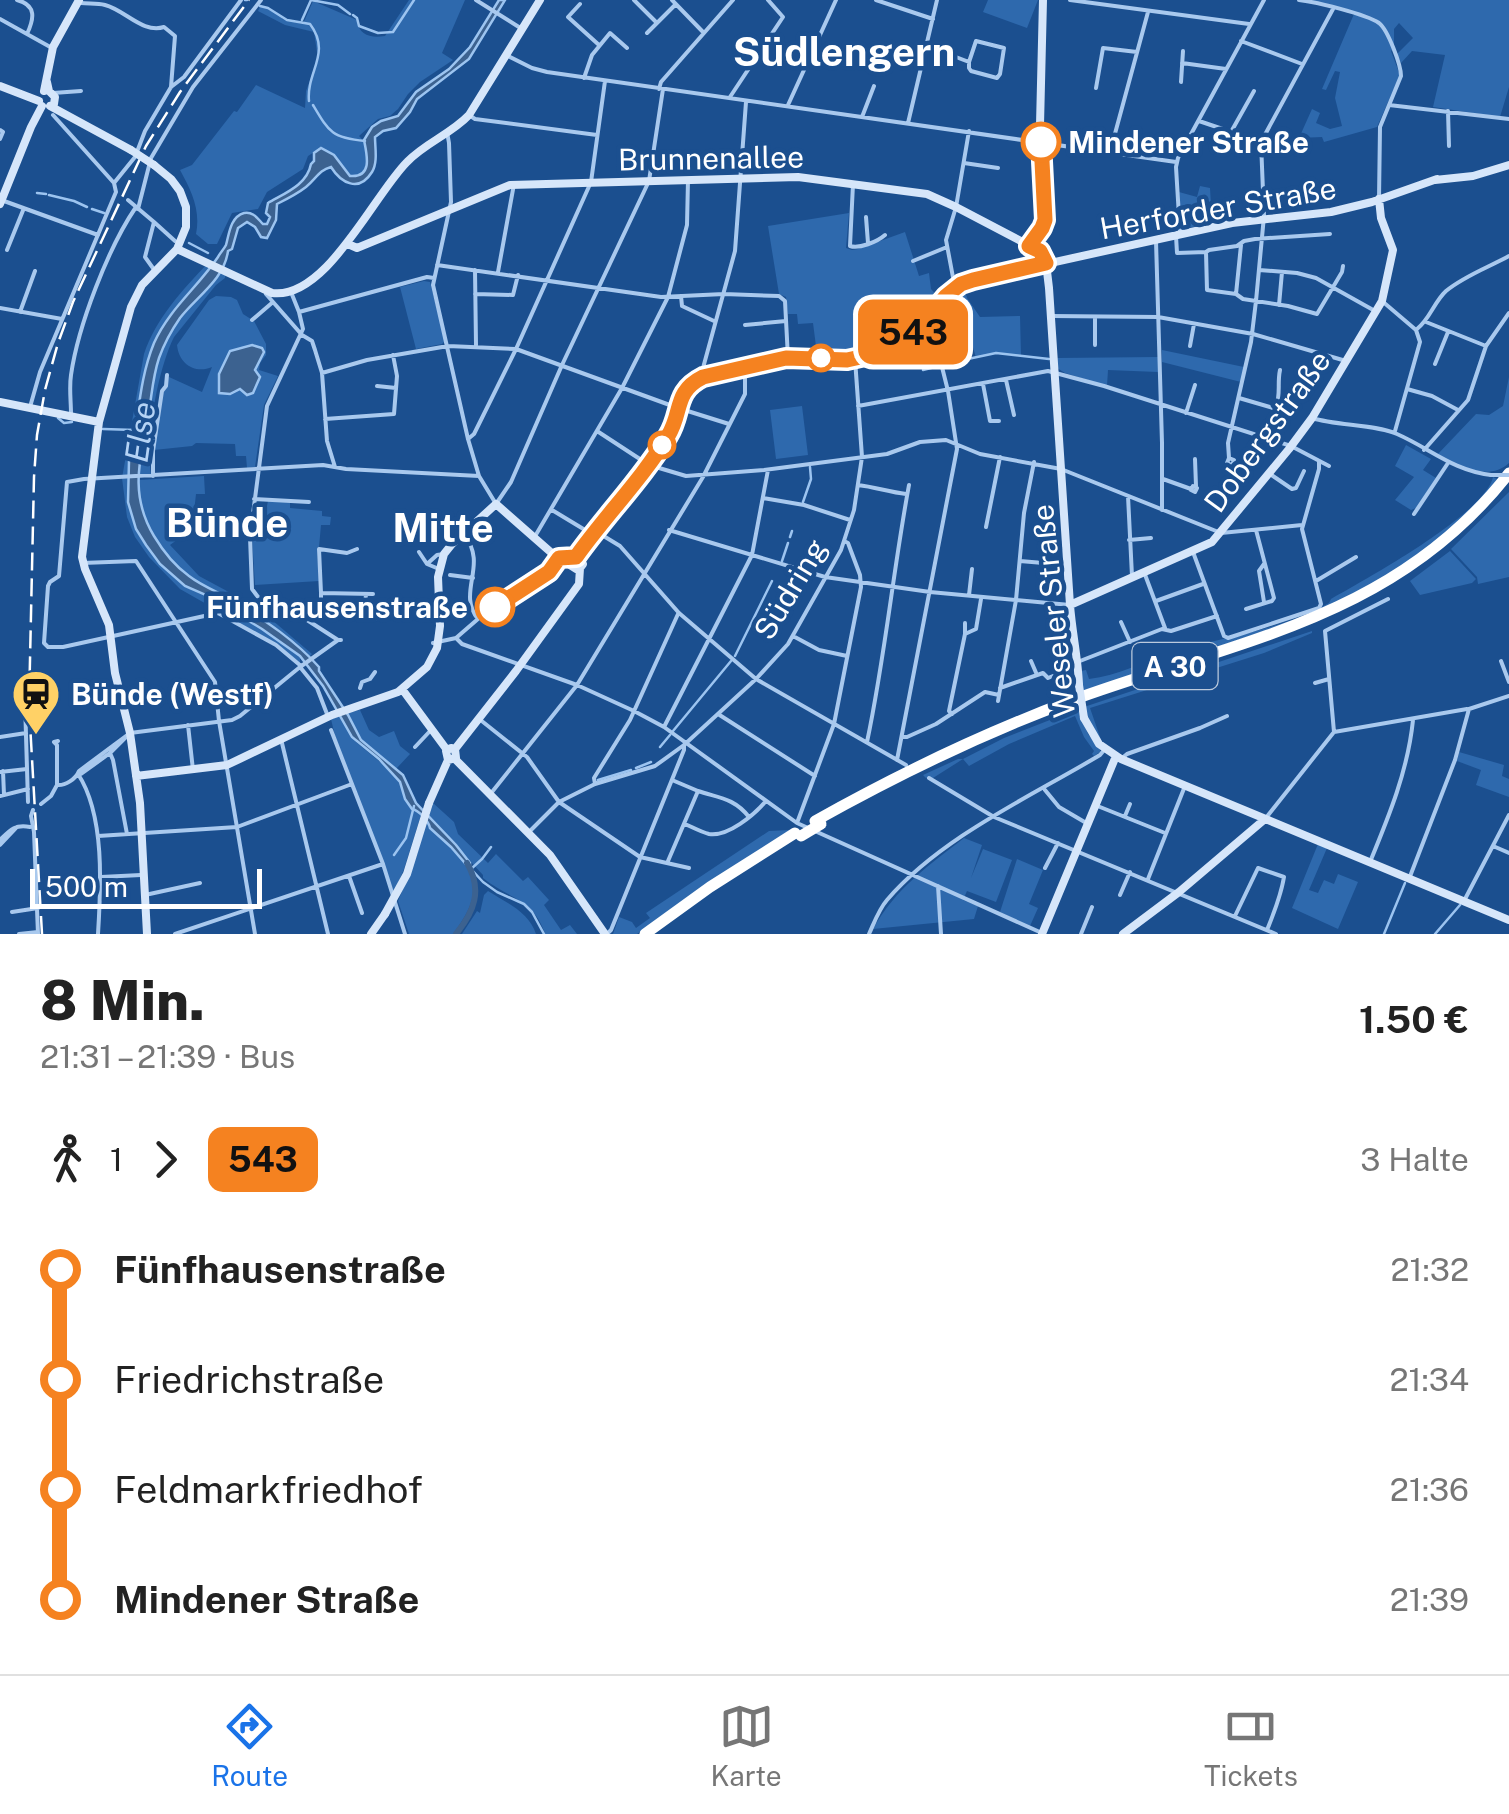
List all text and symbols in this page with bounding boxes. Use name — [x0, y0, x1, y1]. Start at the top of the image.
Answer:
district label: Südlengern — [733, 28, 955, 75]
marker: Mindener Straße — [1022, 123, 1060, 161]
place label: Mindener Straße — [1068, 124, 1309, 160]
street label: Brunnenallee — [618, 138, 804, 178]
street label: Herforder Straße — [1097, 169, 1339, 247]
line badge: 543 — [856, 300, 970, 364]
text: 543 — [878, 312, 948, 353]
street label: Dobergstraße — [1196, 343, 1338, 519]
unlabelled marker — [808, 345, 834, 371]
water label: Else — [117, 399, 163, 465]
unlabelled marker — [649, 432, 675, 458]
district label: Bünde — [166, 499, 288, 546]
street label: Weseler Straße — [1024, 503, 1082, 719]
district label: Mitte — [392, 504, 494, 551]
street label: Südring — [746, 532, 834, 646]
marker: Fünfhausenstraße — [476, 588, 514, 626]
place label: Fünfhausenstraße — [206, 589, 468, 625]
road number: A 30 — [1132, 643, 1218, 689]
station icon: Bünde (Westf) — [10, 668, 62, 736]
place label: Bünde (Westf) — [71, 676, 274, 712]
scale bar — [30, 864, 262, 908]
text: 500 m — [45, 870, 128, 903]
text: 8 Min. — [40, 968, 205, 1032]
text: 1.50 € — [1359, 997, 1469, 1042]
text: 21:31 – 21:39 · Bus — [40, 1038, 295, 1075]
icon: walk — [40, 1132, 95, 1187]
icon: forward — [138, 1132, 193, 1187]
text: 543 — [228, 1139, 298, 1180]
text: 1 — [110, 1141, 123, 1178]
text: 3 Halte — [1360, 1141, 1469, 1178]
text: Fünfhausenstraße — [114, 1247, 446, 1292]
text: 21:32 — [1390, 1251, 1469, 1288]
text: Friedrichstraße — [114, 1357, 384, 1402]
text: 21:34 — [1389, 1361, 1469, 1398]
text: Feldmarkfriedhof — [114, 1467, 423, 1512]
text: 21:36 — [1390, 1471, 1469, 1508]
text: Mindener Straße — [114, 1577, 419, 1622]
text: 21:39 — [1390, 1581, 1469, 1618]
tab: Route — [211, 1699, 288, 1792]
tab: Karte — [710, 1699, 782, 1792]
tab: Tickets — [1204, 1699, 1298, 1792]

